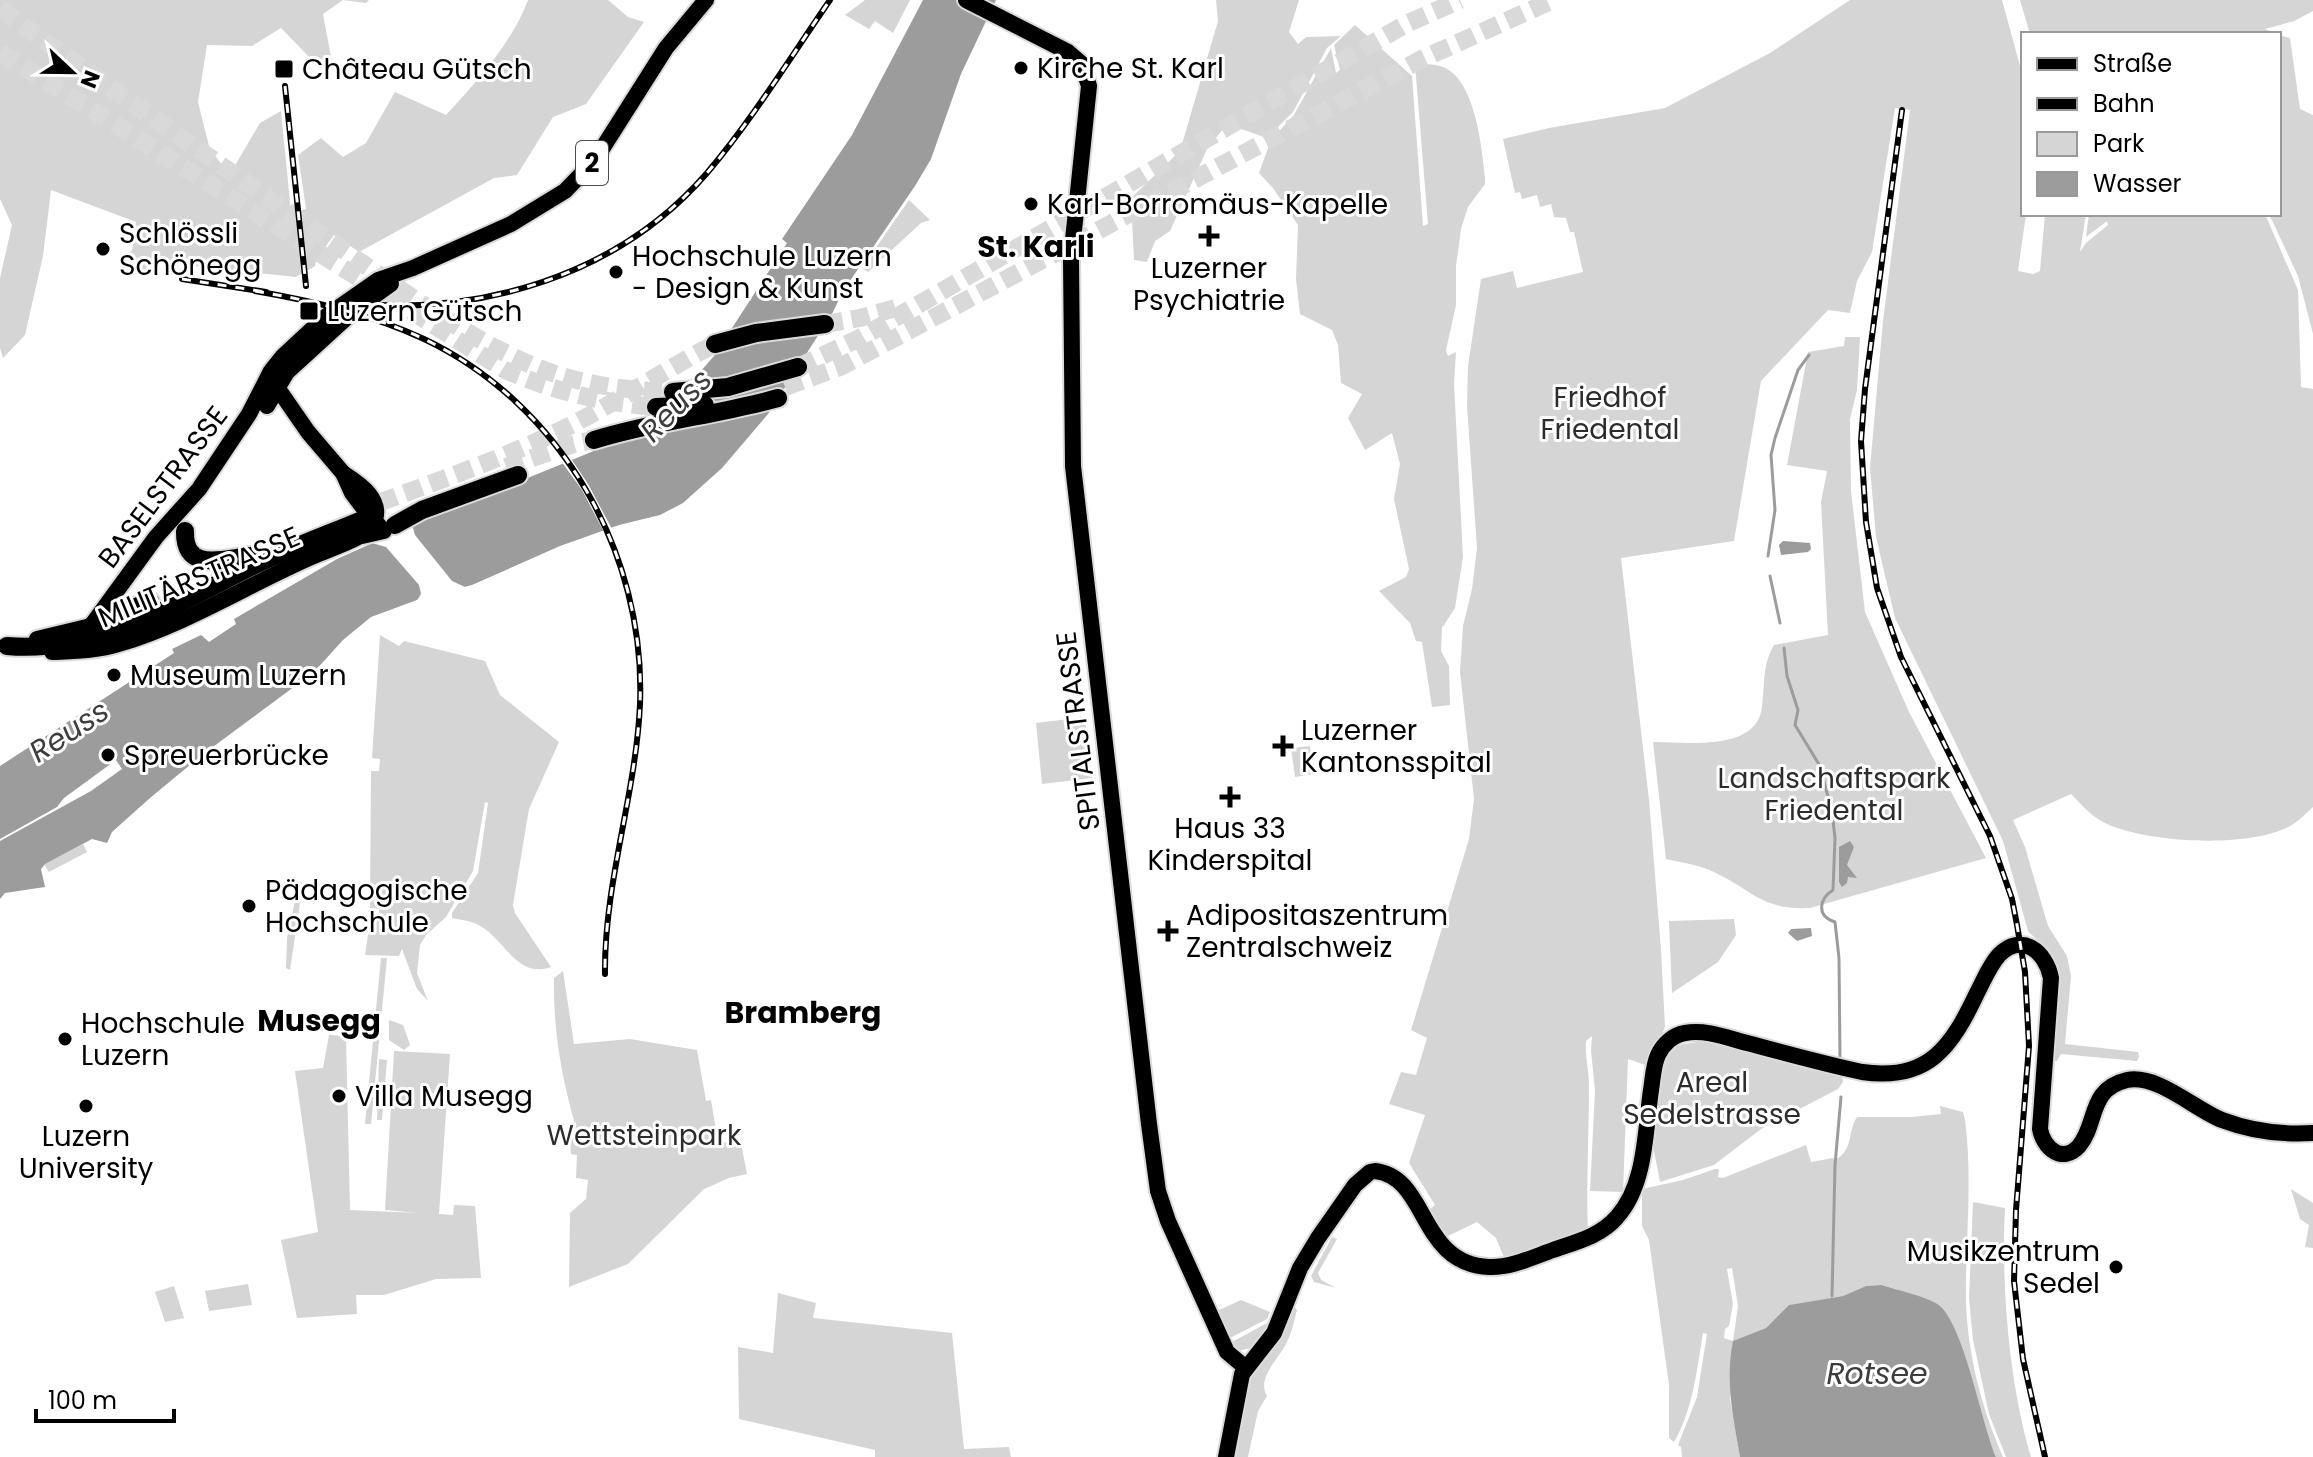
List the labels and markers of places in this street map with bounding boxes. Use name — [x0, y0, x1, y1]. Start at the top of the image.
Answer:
place label: Kirche St. Karl — [1037, 49, 1224, 88]
place label: Château Gütsch — [302, 50, 532, 89]
marker: Château Gütsch — [273, 58, 295, 80]
marker: Kirche St. Karl — [1012, 59, 1030, 77]
place label: Karl-Borromäus-Kapelle — [1047, 185, 1388, 224]
marker: Karl-Borromäus-Kapelle — [1022, 195, 1040, 213]
place label: Schlössli Schönegg — [119, 214, 261, 285]
marker: Luzerner Psychiatrie — [1198, 225, 1220, 247]
place label: Hochschule Luzern - Design & Kunst — [632, 237, 892, 308]
marker: Schlössli Schönegg — [94, 240, 112, 258]
place label: Luzerner Psychiatrie — [1133, 249, 1285, 320]
marker: Hochschule Luzern - Design & Kunst — [607, 263, 625, 281]
place label: Luzern Gütsch — [327, 292, 522, 331]
marker: Luzern Gütsch — [298, 300, 320, 322]
place label: Museum Luzern — [130, 656, 347, 695]
marker: Museum Luzern — [105, 666, 123, 684]
place label: Luzerner Kantonsspital — [1301, 711, 1492, 782]
marker: Luzerner Kantonsspital — [1272, 735, 1294, 757]
place label: Spreuerbrücke — [124, 736, 329, 775]
marker: Spreuerbrücke — [99, 746, 117, 764]
marker: Haus 33 Kinderspital — [1219, 786, 1241, 808]
place label: Haus 33 Kinderspital — [1148, 809, 1312, 880]
place label: Pädagogische Hochschule — [265, 871, 468, 942]
place label: Adipositaszentrum Zentralschweiz — [1186, 896, 1448, 967]
marker: Pädagogische Hochschule — [240, 897, 258, 915]
marker: Adipositaszentrum Zentralschweiz — [1157, 920, 1179, 942]
place label: Hochschule Luzern — [81, 1004, 245, 1075]
marker: Hochschule Luzern — [56, 1030, 74, 1048]
place label: Villa Musegg — [355, 1077, 533, 1116]
marker: Villa Musegg — [330, 1087, 348, 1105]
marker: Luzern University — [77, 1097, 95, 1115]
place label: Luzern University — [19, 1117, 154, 1188]
place label: Musikzentrum Sedel — [1907, 1232, 2100, 1303]
marker: Musikzentrum Sedel — [2107, 1258, 2125, 1276]

